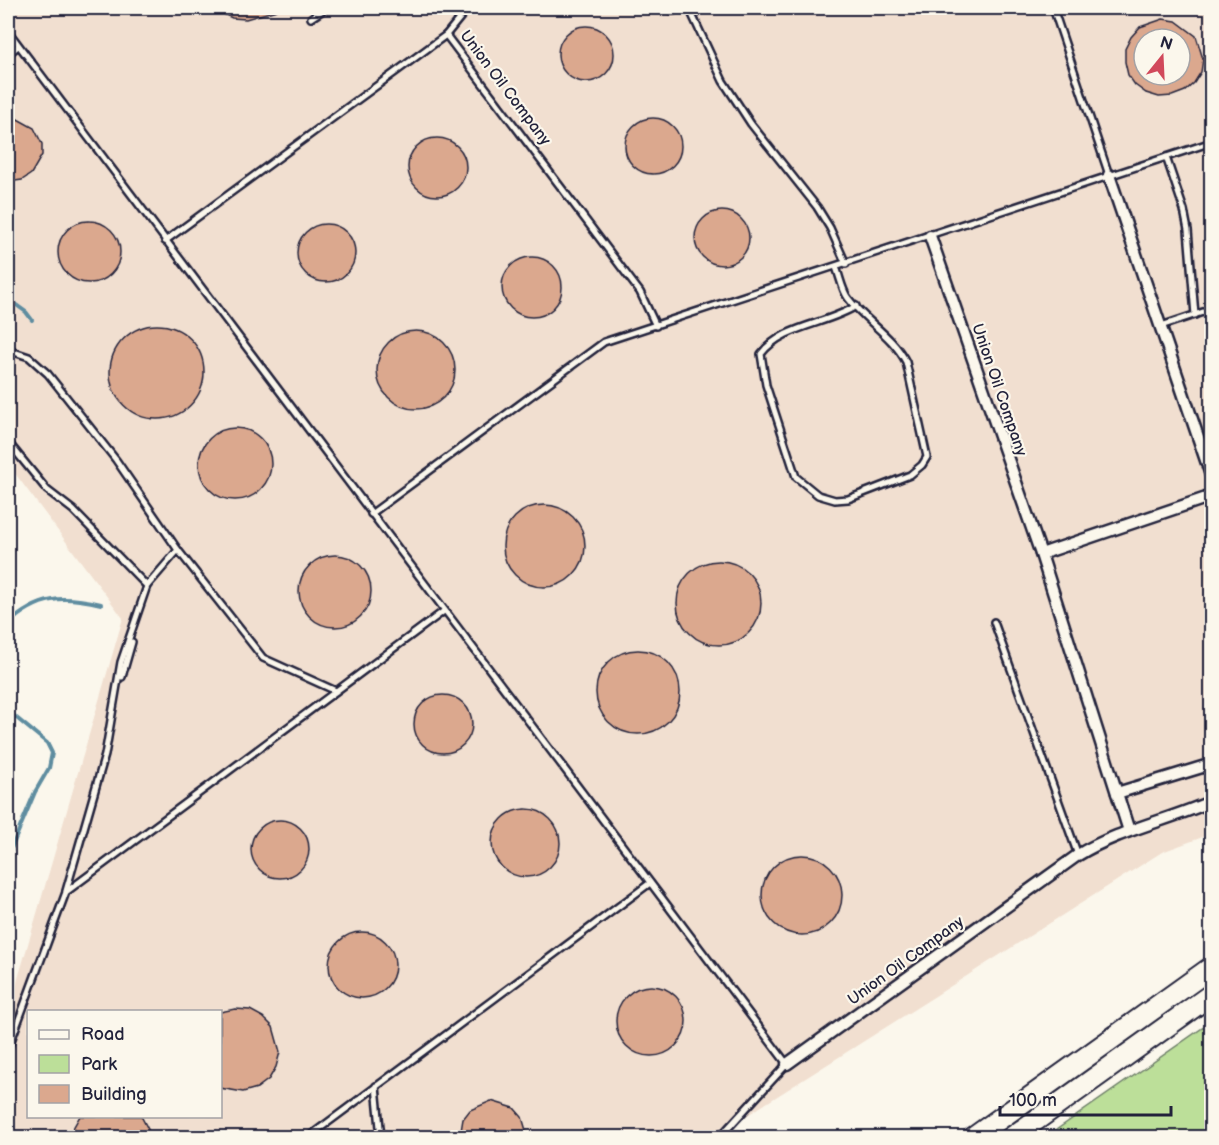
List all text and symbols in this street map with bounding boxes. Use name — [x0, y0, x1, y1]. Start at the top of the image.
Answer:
street label: Union Oil Company — [456, 27, 555, 150]
north arrow — [1132, 27, 1192, 87]
text: N — [1158, 33, 1175, 55]
street label: Union Oil Company — [967, 321, 1031, 460]
street label: Union Oil Company — [844, 912, 968, 1010]
legend — [27, 1010, 222, 1118]
text: Road — [81, 1024, 125, 1045]
text: Park — [81, 1054, 117, 1075]
scale bar — [1000, 1079, 1171, 1117]
text: Building — [81, 1084, 147, 1105]
text: 100 m — [1009, 1090, 1057, 1111]

